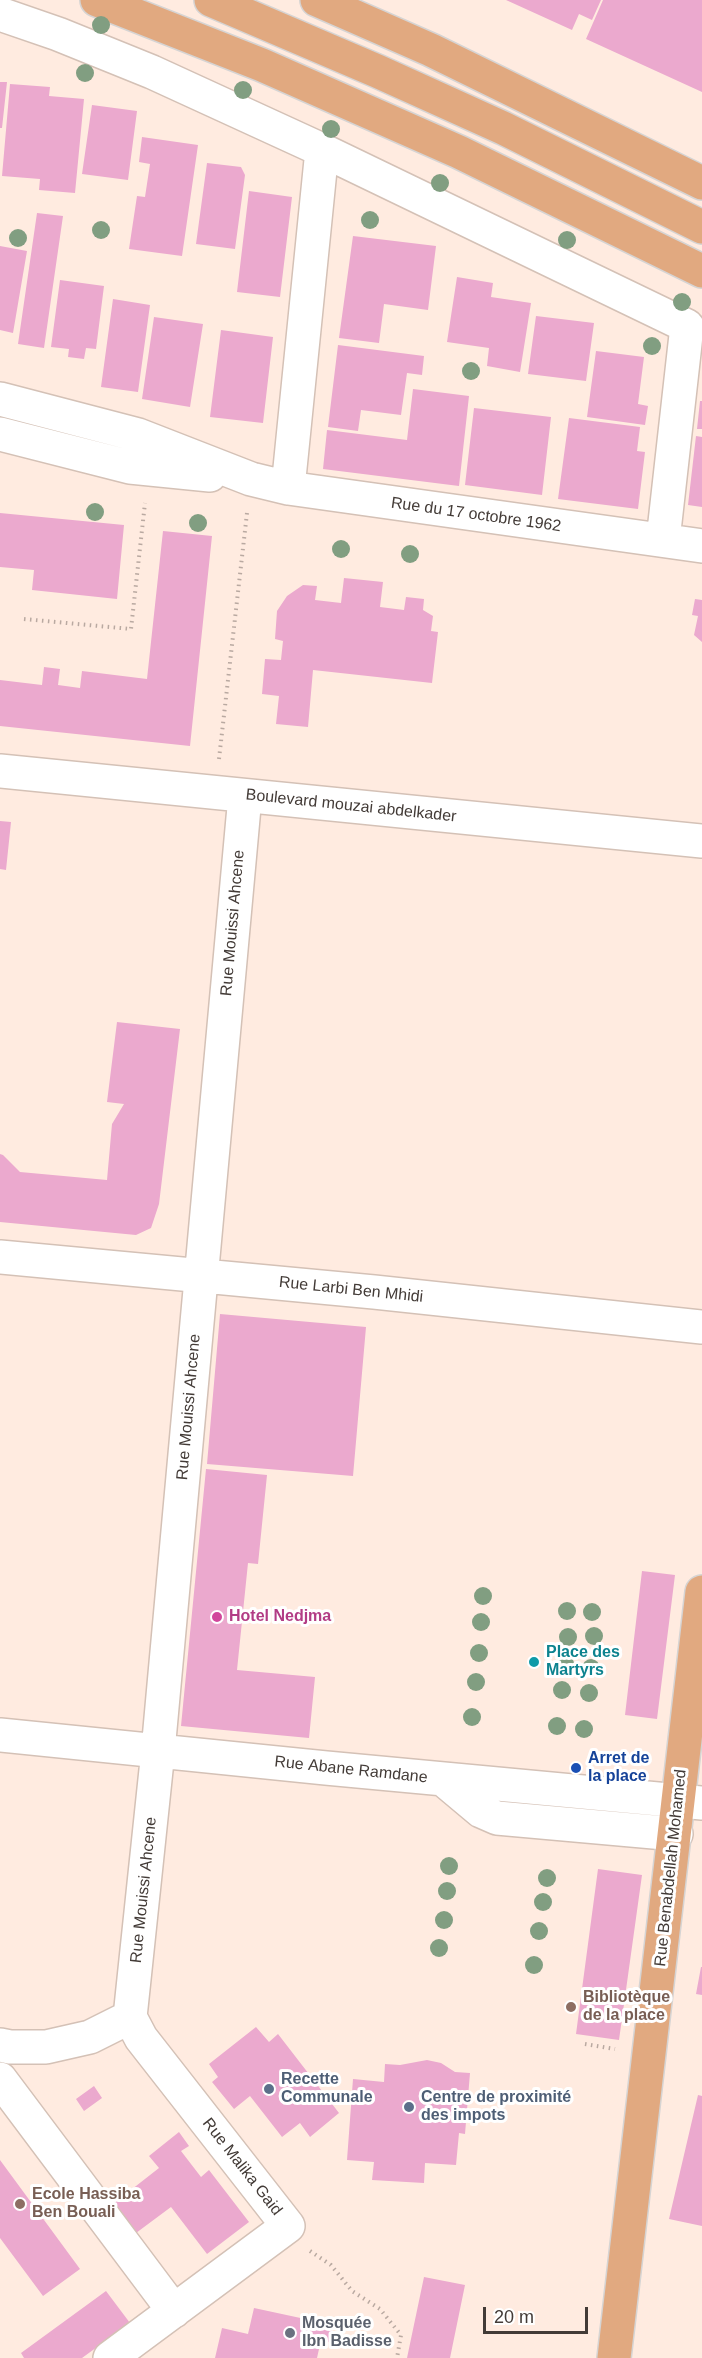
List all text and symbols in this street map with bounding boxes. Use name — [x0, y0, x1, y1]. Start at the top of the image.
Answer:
street label: Rue du 17 octobre 1962 — [390, 494, 562, 536]
street label: Boulevard mouzai abdelkader — [245, 785, 457, 827]
street label: Rue Mouissi Ahcene — [217, 849, 249, 997]
street label: Rue Larbi Ben Mhidi — [278, 1273, 424, 1307]
street label: Rue Mouissi Ahcene — [173, 1333, 205, 1481]
place label: Hotel Nedjma — [229, 1607, 331, 1627]
marker: Hotel Nedjma — [210, 1610, 224, 1624]
place label: Place des Martyrs — [546, 1643, 620, 1681]
marker: Place des Martyrs — [527, 1655, 541, 1669]
place label: Arret de la place — [588, 1749, 649, 1787]
street label: Rue Abane Ramdane — [273, 1752, 429, 1788]
marker: Arret de la place — [569, 1761, 583, 1775]
street label: Rue Benabdellah Mohamed — [651, 1768, 691, 1968]
street label: Rue Mouissi Ahcene — [127, 1816, 161, 1964]
place label: Bibliotèque de la place — [583, 1988, 670, 2026]
marker: Bibliotèque de la place — [564, 2000, 578, 2014]
place label: Recette Communale — [281, 2070, 373, 2108]
marker: Recette Communale — [262, 2082, 276, 2096]
place label: Centre de proximité des impots — [421, 2088, 571, 2126]
marker: Centre de proximité des impots — [402, 2100, 416, 2114]
street label: Rue Malika Gaid — [198, 2114, 286, 2220]
place label: Ecole Hassiba Ben Bouali — [32, 2185, 140, 2223]
marker: Ecole Hassiba Ben Bouali — [13, 2197, 27, 2211]
scale bar — [486, 2295, 591, 2333]
text: 20 m — [494, 2307, 534, 2327]
place label: Mosquée Ibn Badisse — [302, 2314, 392, 2352]
marker: Mosquée Ibn Badisse — [283, 2326, 297, 2340]

